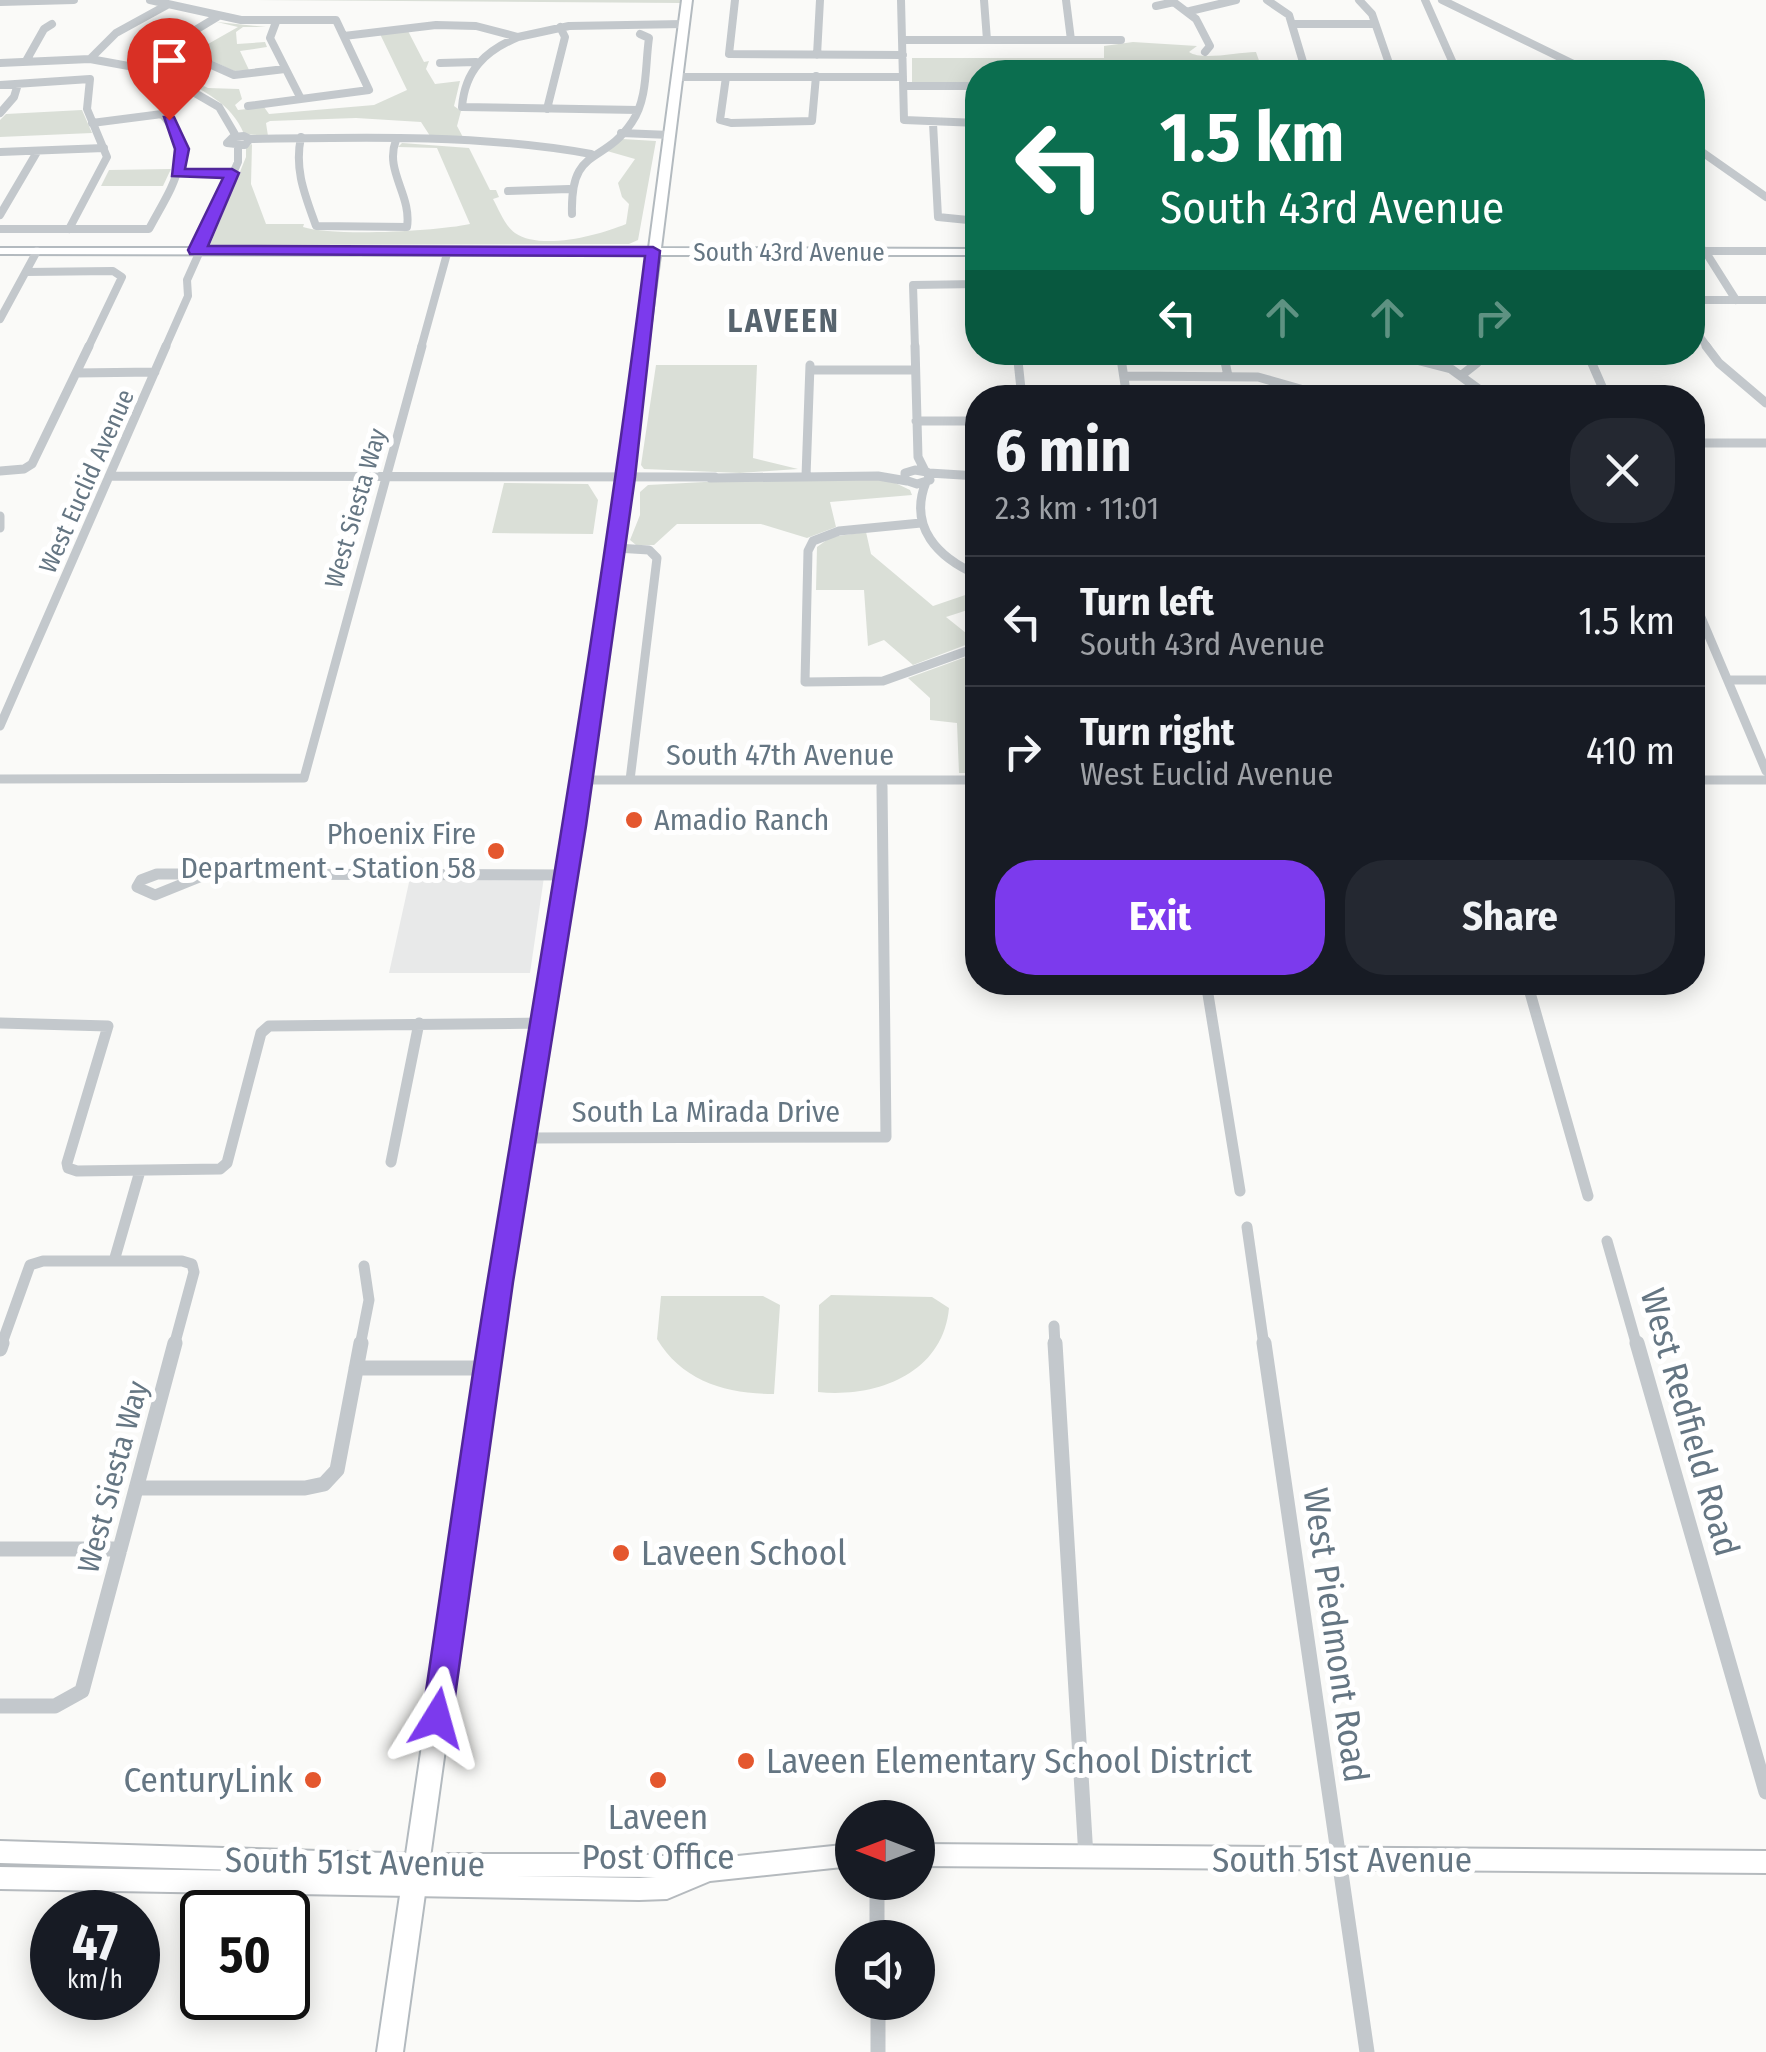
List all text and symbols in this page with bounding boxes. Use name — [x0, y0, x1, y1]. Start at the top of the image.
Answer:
pin — [127, 18, 212, 121]
icon: arrive — [142, 33, 197, 88]
text: 1.5 km — [1160, 96, 1344, 180]
icon: left — [995, 100, 1125, 230]
text: South 43rd Avenue — [1160, 181, 1504, 235]
street label: South 43rd Avenue — [693, 238, 885, 268]
icon: left — [1150, 290, 1205, 345]
icon: ahead — [1255, 290, 1310, 345]
icon: ahead — [1360, 290, 1415, 345]
icon: right — [1465, 290, 1520, 345]
district label: LAVEEN — [728, 302, 840, 340]
street label: West Euclid Avenue — [33, 385, 141, 578]
text: 6 min — [995, 415, 1132, 487]
button: close — [1570, 418, 1675, 523]
street label: West Siesta Way — [319, 425, 393, 591]
text: 2.3 km · 11:01 — [995, 489, 1159, 527]
text: Turn left — [1080, 579, 1214, 625]
icon: left — [995, 594, 1050, 649]
text: 1.5 km — [1578, 598, 1675, 644]
text: South 43rd Avenue — [1080, 625, 1325, 663]
text: Turn right — [1080, 709, 1234, 755]
icon: right — [995, 724, 1050, 779]
text: 410 m — [1586, 728, 1675, 774]
street label: South 47th Avenue — [666, 737, 894, 773]
text: West Euclid Avenue — [1080, 755, 1333, 793]
place label: Amadio Ranch — [654, 802, 829, 838]
marker: Amadio Ranch — [623, 809, 645, 831]
place label: Phoenix Fire Department - Station 58 — [180, 816, 476, 886]
marker: Phoenix Fire Department - Station 58 — [485, 840, 507, 862]
button: Exit — [995, 860, 1325, 975]
button: Share — [1345, 860, 1675, 975]
street label: South La Mirada Drive — [572, 1094, 840, 1130]
street label: West Redfield Road — [1632, 1283, 1748, 1561]
street label: West Siesta Way — [70, 1376, 156, 1577]
street label: West Piedmont Road — [1295, 1485, 1377, 1785]
place label: Laveen School — [641, 1532, 846, 1574]
marker: Laveen School — [610, 1542, 632, 1564]
position arrow — [385, 1666, 489, 1770]
place label: Laveen Elementary School District — [766, 1740, 1253, 1782]
marker: Laveen Elementary School District — [735, 1750, 757, 1772]
place label: CenturyLink — [124, 1759, 294, 1801]
marker: CenturyLink — [302, 1769, 324, 1791]
marker: Laveen Post Office — [647, 1769, 669, 1791]
place label: Laveen Post Office — [582, 1796, 734, 1878]
north arrow — [835, 1800, 935, 1900]
map controls — [835, 1800, 935, 2020]
street label: South 51st Avenue — [225, 1839, 485, 1885]
street label: South 51st Avenue — [1212, 1839, 1472, 1881]
speed limit sign: 50 — [180, 1890, 310, 2020]
text: 47 — [72, 1913, 118, 1973]
button: sound — [835, 1920, 935, 2020]
text: km/h — [67, 1965, 123, 1995]

